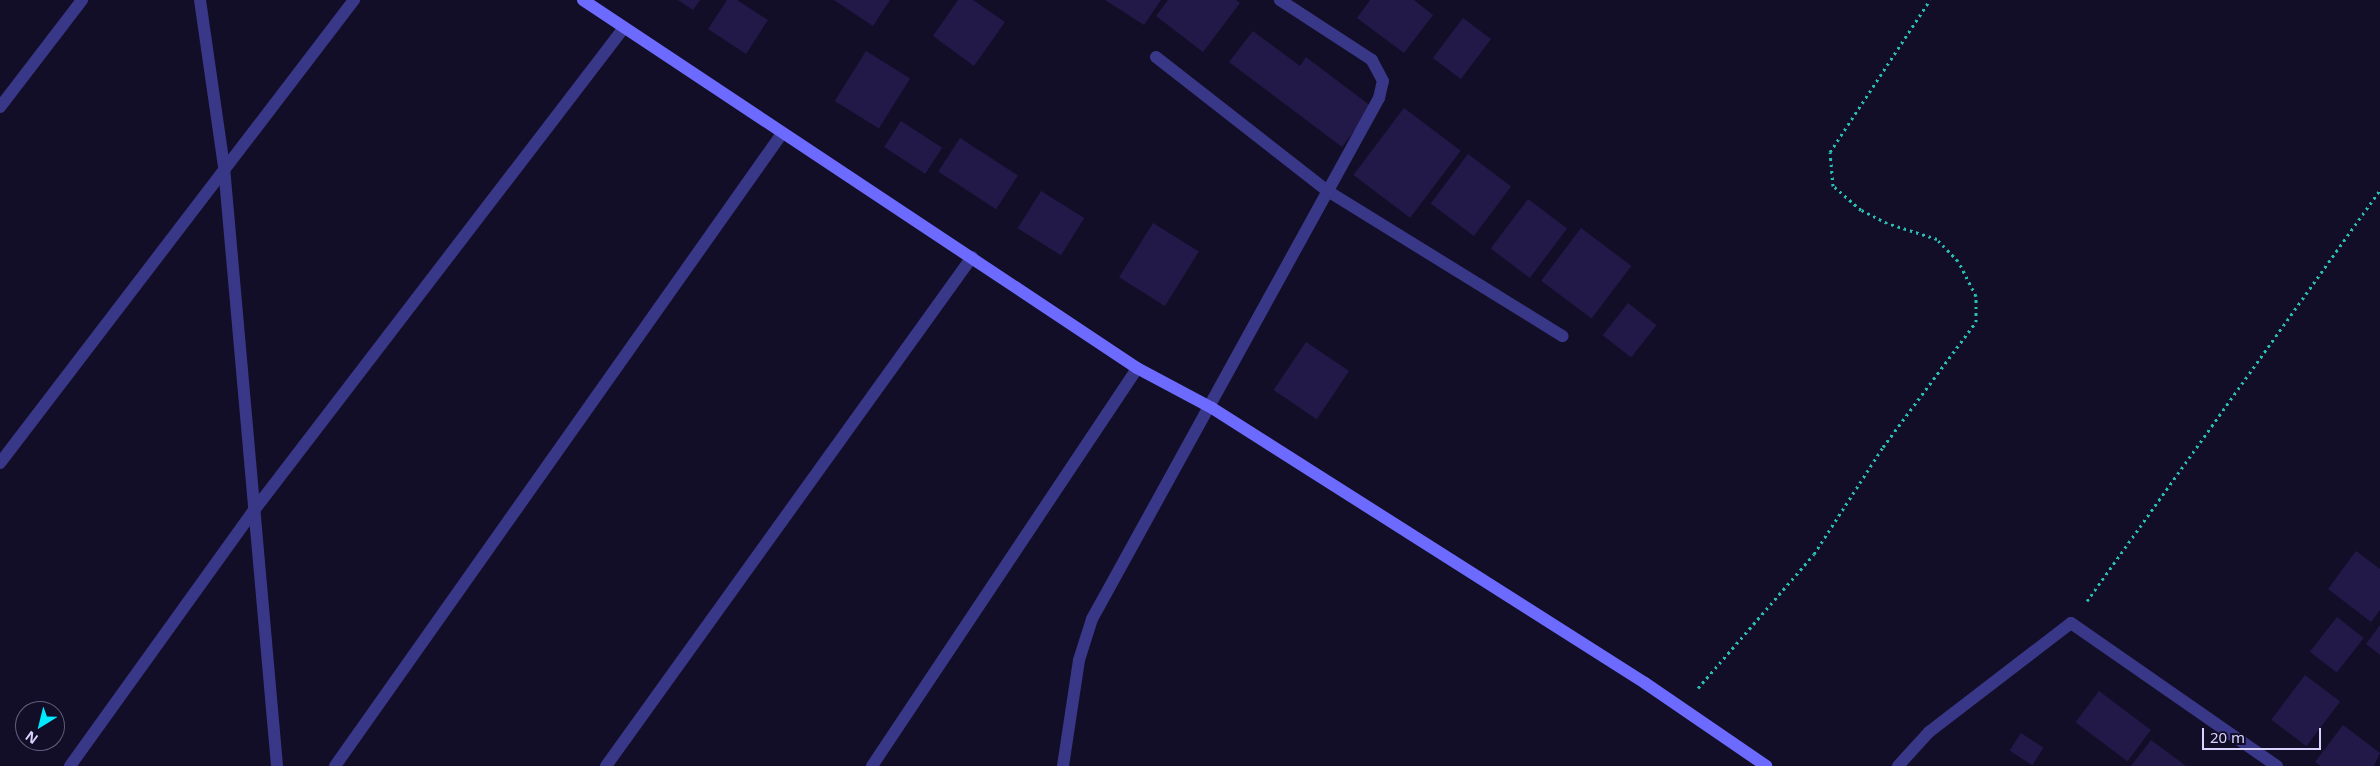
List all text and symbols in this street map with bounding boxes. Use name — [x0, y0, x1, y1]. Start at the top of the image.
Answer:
north arrow — [15, 701, 65, 751]
scale bar — [2205, 718, 2324, 750]
text: N — [21, 727, 42, 749]
text: 20 m — [2210, 727, 2245, 747]

